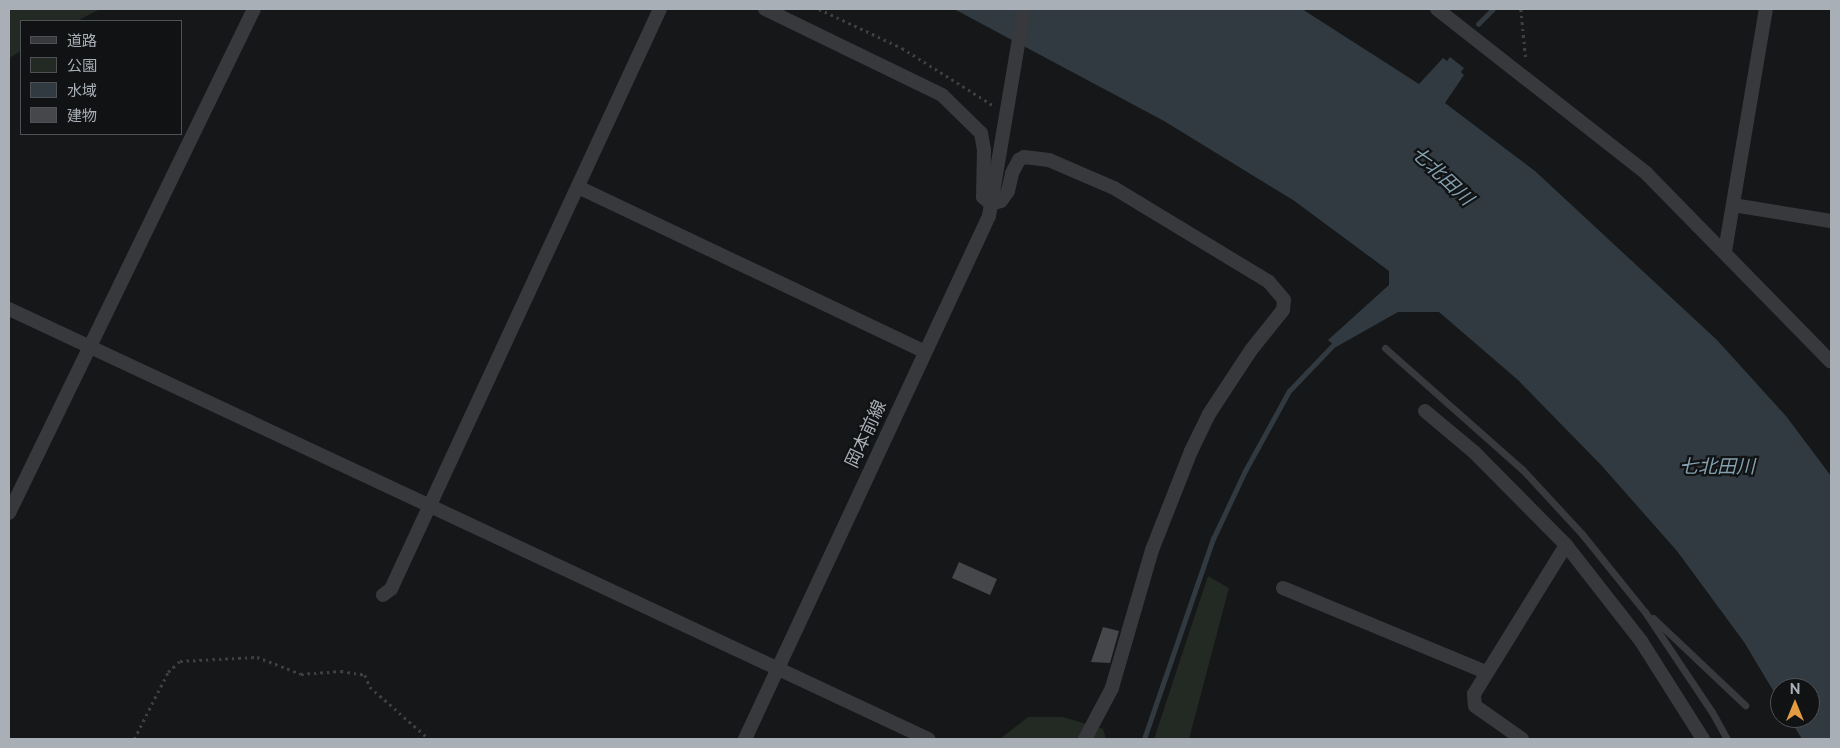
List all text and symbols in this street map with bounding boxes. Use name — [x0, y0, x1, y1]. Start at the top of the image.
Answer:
legend — [20, 20, 182, 135]
text: 道路 — [67, 32, 97, 50]
text: 公園 — [67, 57, 97, 75]
text: 水域 — [67, 82, 97, 100]
text: 建物 — [67, 107, 97, 125]
water label: 七北田川 — [1406, 142, 1478, 210]
street label: 岡本前線 — [841, 397, 891, 471]
water label: 七北田川 — [1679, 456, 1755, 478]
north arrow — [1770, 678, 1820, 728]
text: N — [1790, 681, 1800, 697]

